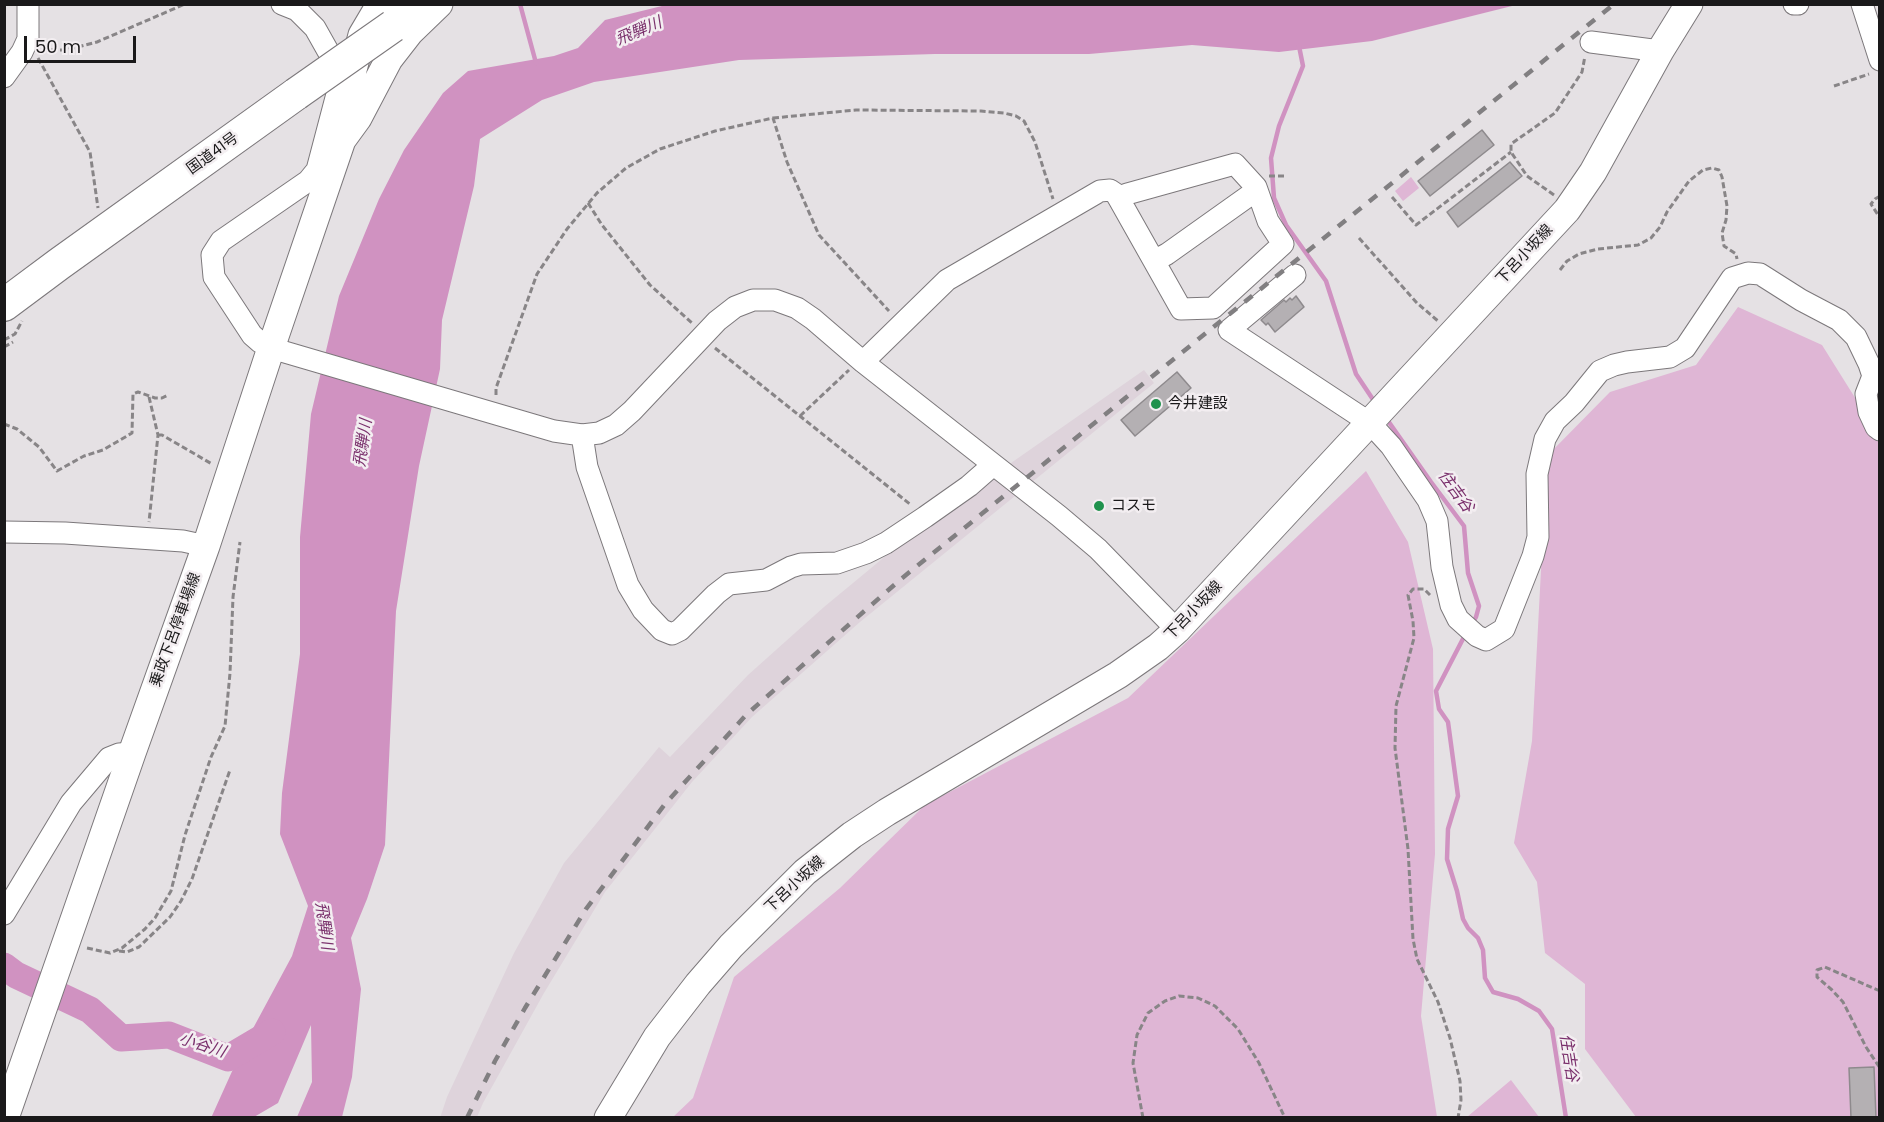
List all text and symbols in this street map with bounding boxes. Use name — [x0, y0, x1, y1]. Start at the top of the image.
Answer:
water label: 飛騨川 — [613, 14, 665, 50]
scale bar — [27, 24, 140, 62]
text: 50 m — [35, 34, 81, 59]
street label: 国道41号 — [184, 129, 242, 179]
street label: 下呂小坂線 — [1493, 221, 1557, 289]
place label: 今井建設 — [1168, 395, 1228, 413]
marker: 今井建設 — [1149, 397, 1163, 411]
water label: 飛騨川 — [351, 418, 377, 468]
water label: 住吉谷 — [1433, 467, 1477, 517]
place label: コスモ — [1111, 497, 1156, 515]
marker: コスモ — [1092, 499, 1106, 513]
street label: 乗政下呂停車場線 — [147, 571, 205, 689]
street label: 下呂小坂線 — [1161, 578, 1227, 644]
street label: 下呂小坂線 — [761, 853, 829, 917]
water label: 飛騨川 — [310, 901, 336, 951]
water label: 小谷川 — [176, 1029, 228, 1063]
water label: 住吉谷 — [1555, 1033, 1581, 1083]

